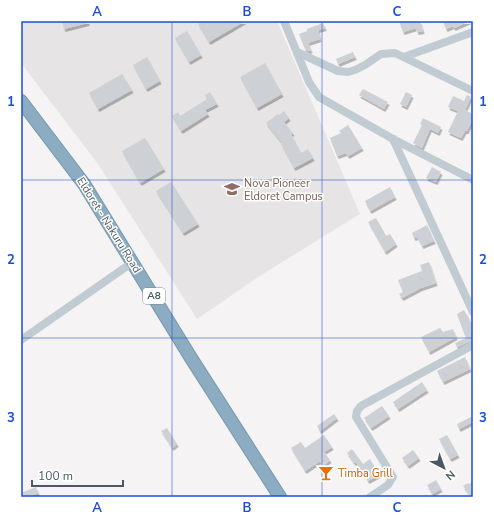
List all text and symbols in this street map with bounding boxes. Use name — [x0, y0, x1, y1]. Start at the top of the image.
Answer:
text: A — [92, 3, 102, 21]
text: B — [243, 3, 252, 21]
text: C — [393, 3, 402, 21]
text: 1 — [7, 93, 15, 111]
text: 1 — [479, 93, 487, 111]
street label: Eldoret - Nakuru Road — [73, 174, 145, 276]
place label: Nova Pioneer Eldoret Campus — [244, 176, 323, 204]
school or university icon: Nova Pioneer Eldoret Campus — [223, 180, 241, 198]
text: 2 — [7, 251, 15, 269]
text: 2 — [479, 251, 487, 269]
road number: A8 — [143, 288, 165, 304]
text: 3 — [7, 409, 15, 427]
text: 3 — [479, 409, 487, 427]
north arrow — [424, 448, 464, 488]
scale bar — [32, 462, 123, 488]
bar icon: Timba Grill — [317, 464, 335, 482]
place label: Timba Grill — [338, 466, 393, 481]
text: N — [442, 467, 458, 484]
text: 100 m — [38, 468, 73, 484]
text: A — [92, 499, 102, 517]
text: B — [243, 499, 252, 517]
text: C — [393, 499, 402, 517]

